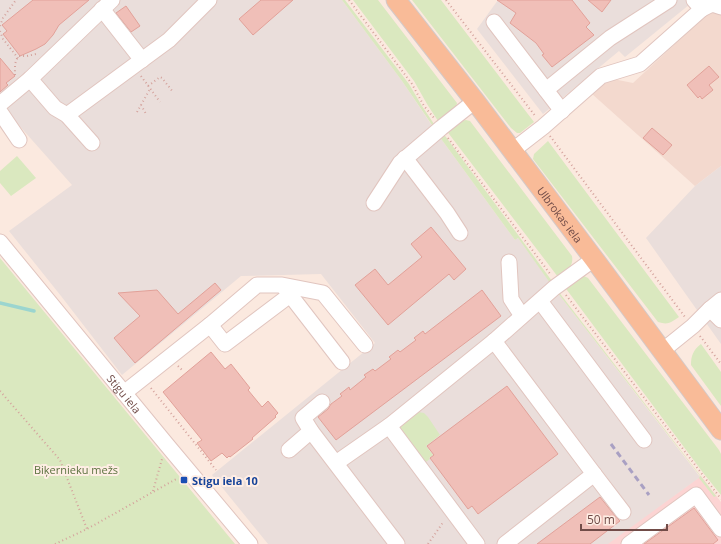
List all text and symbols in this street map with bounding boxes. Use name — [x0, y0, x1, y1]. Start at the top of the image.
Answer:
street label: Ulbrokas iela — [534, 183, 586, 245]
street label: Stigu iela — [104, 371, 145, 416]
park label: Biķernieku mežs — [34, 462, 118, 477]
place label: Stigu iela 10 — [192, 473, 258, 488]
marker: Stigu iela 10 — [179, 475, 189, 485]
scale bar — [581, 506, 667, 532]
text: 50 m — [587, 511, 615, 528]

